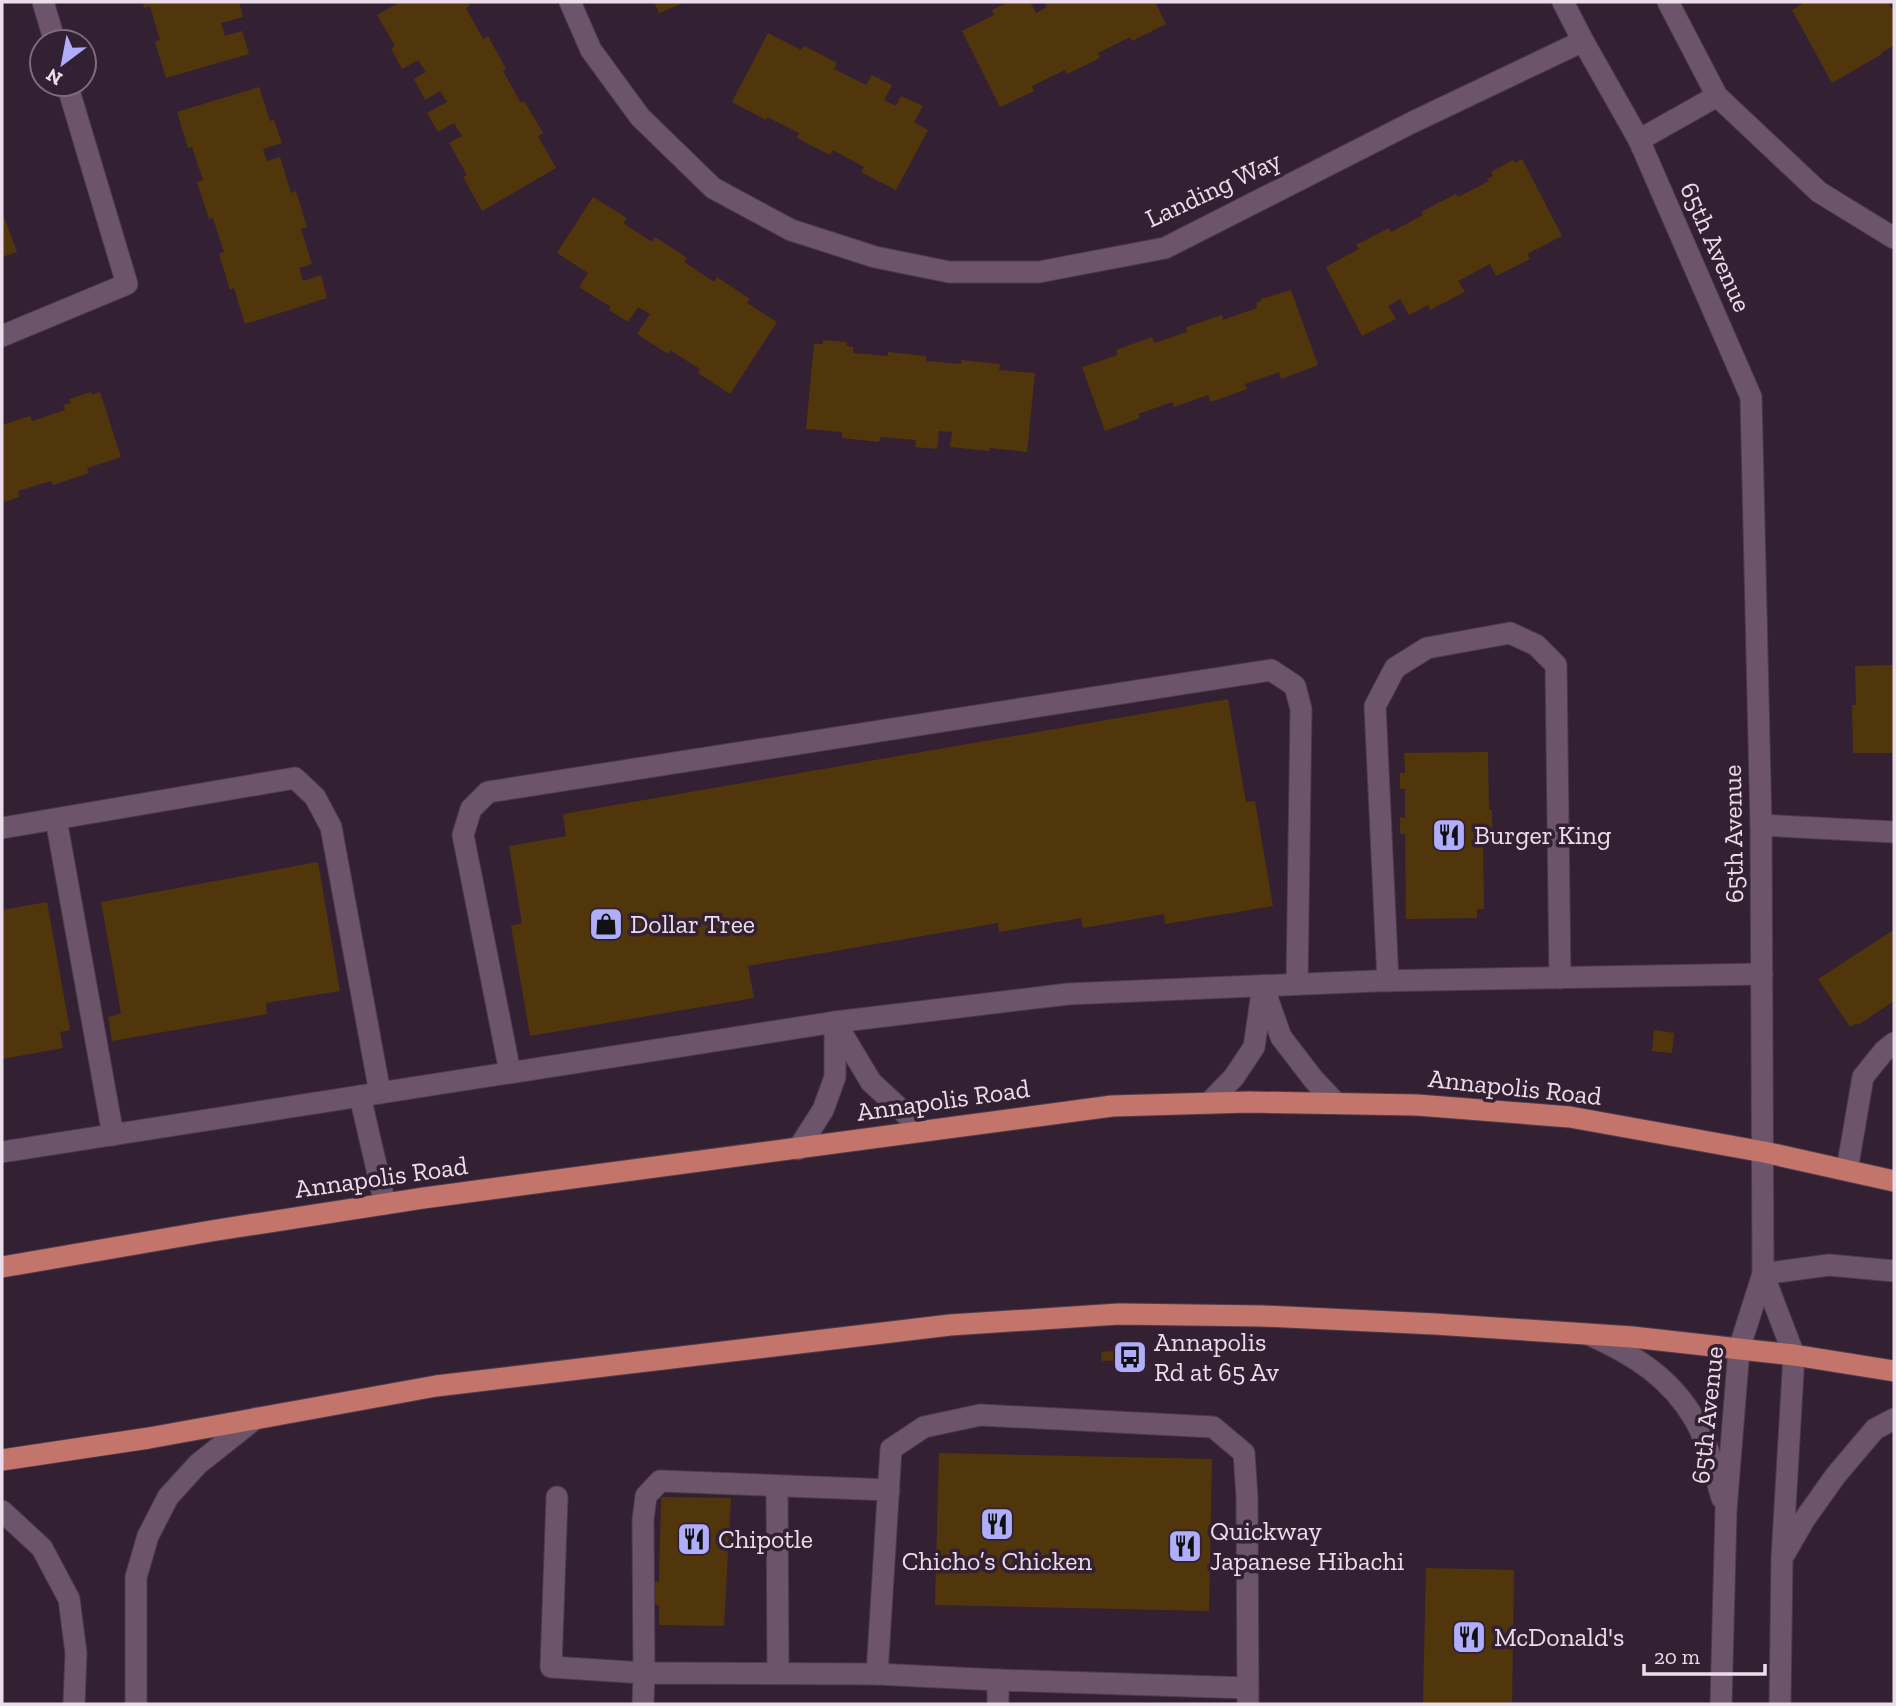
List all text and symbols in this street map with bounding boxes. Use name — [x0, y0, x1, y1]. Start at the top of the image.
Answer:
north arrow — [28, 28, 98, 98]
text: N — [42, 63, 66, 91]
street label: Landing Way — [1140, 143, 1286, 234]
street label: 65th Avenue — [1673, 177, 1759, 317]
street label: 65th Avenue — [1716, 764, 1750, 904]
restaurant icon: Burger King — [1430, 816, 1468, 854]
place label: Burger King — [1474, 819, 1611, 851]
shop icon: Dollar Tree — [587, 905, 625, 943]
place label: Dollar Tree — [630, 908, 755, 940]
street label: Annapolis Road — [1427, 1062, 1603, 1112]
street label: Annapolis Road — [855, 1072, 1031, 1128]
street label: Annapolis Road — [293, 1149, 469, 1205]
place label: Annapolis Rd at 65 Av — [1154, 1326, 1279, 1388]
bus stop icon: Annapolis Rd at 65 Av — [1111, 1338, 1149, 1376]
street label: 65th Avenue — [1684, 1344, 1730, 1486]
restaurant icon: Chicho’s Chicken — [978, 1505, 1016, 1543]
place label: Quickway Japanese Hibachi — [1210, 1515, 1404, 1577]
restaurant icon: Chipotle — [675, 1520, 713, 1558]
place label: Chipotle — [718, 1523, 813, 1555]
restaurant icon: Quickway Japanese Hibachi — [1166, 1527, 1204, 1565]
place label: Chicho’s Chicken — [902, 1545, 1092, 1577]
restaurant icon: McDonald's — [1450, 1618, 1488, 1656]
place label: McDonald's — [1494, 1621, 1624, 1653]
scale bar — [1644, 1632, 1765, 1676]
text: 20 m — [1654, 1644, 1700, 1669]

